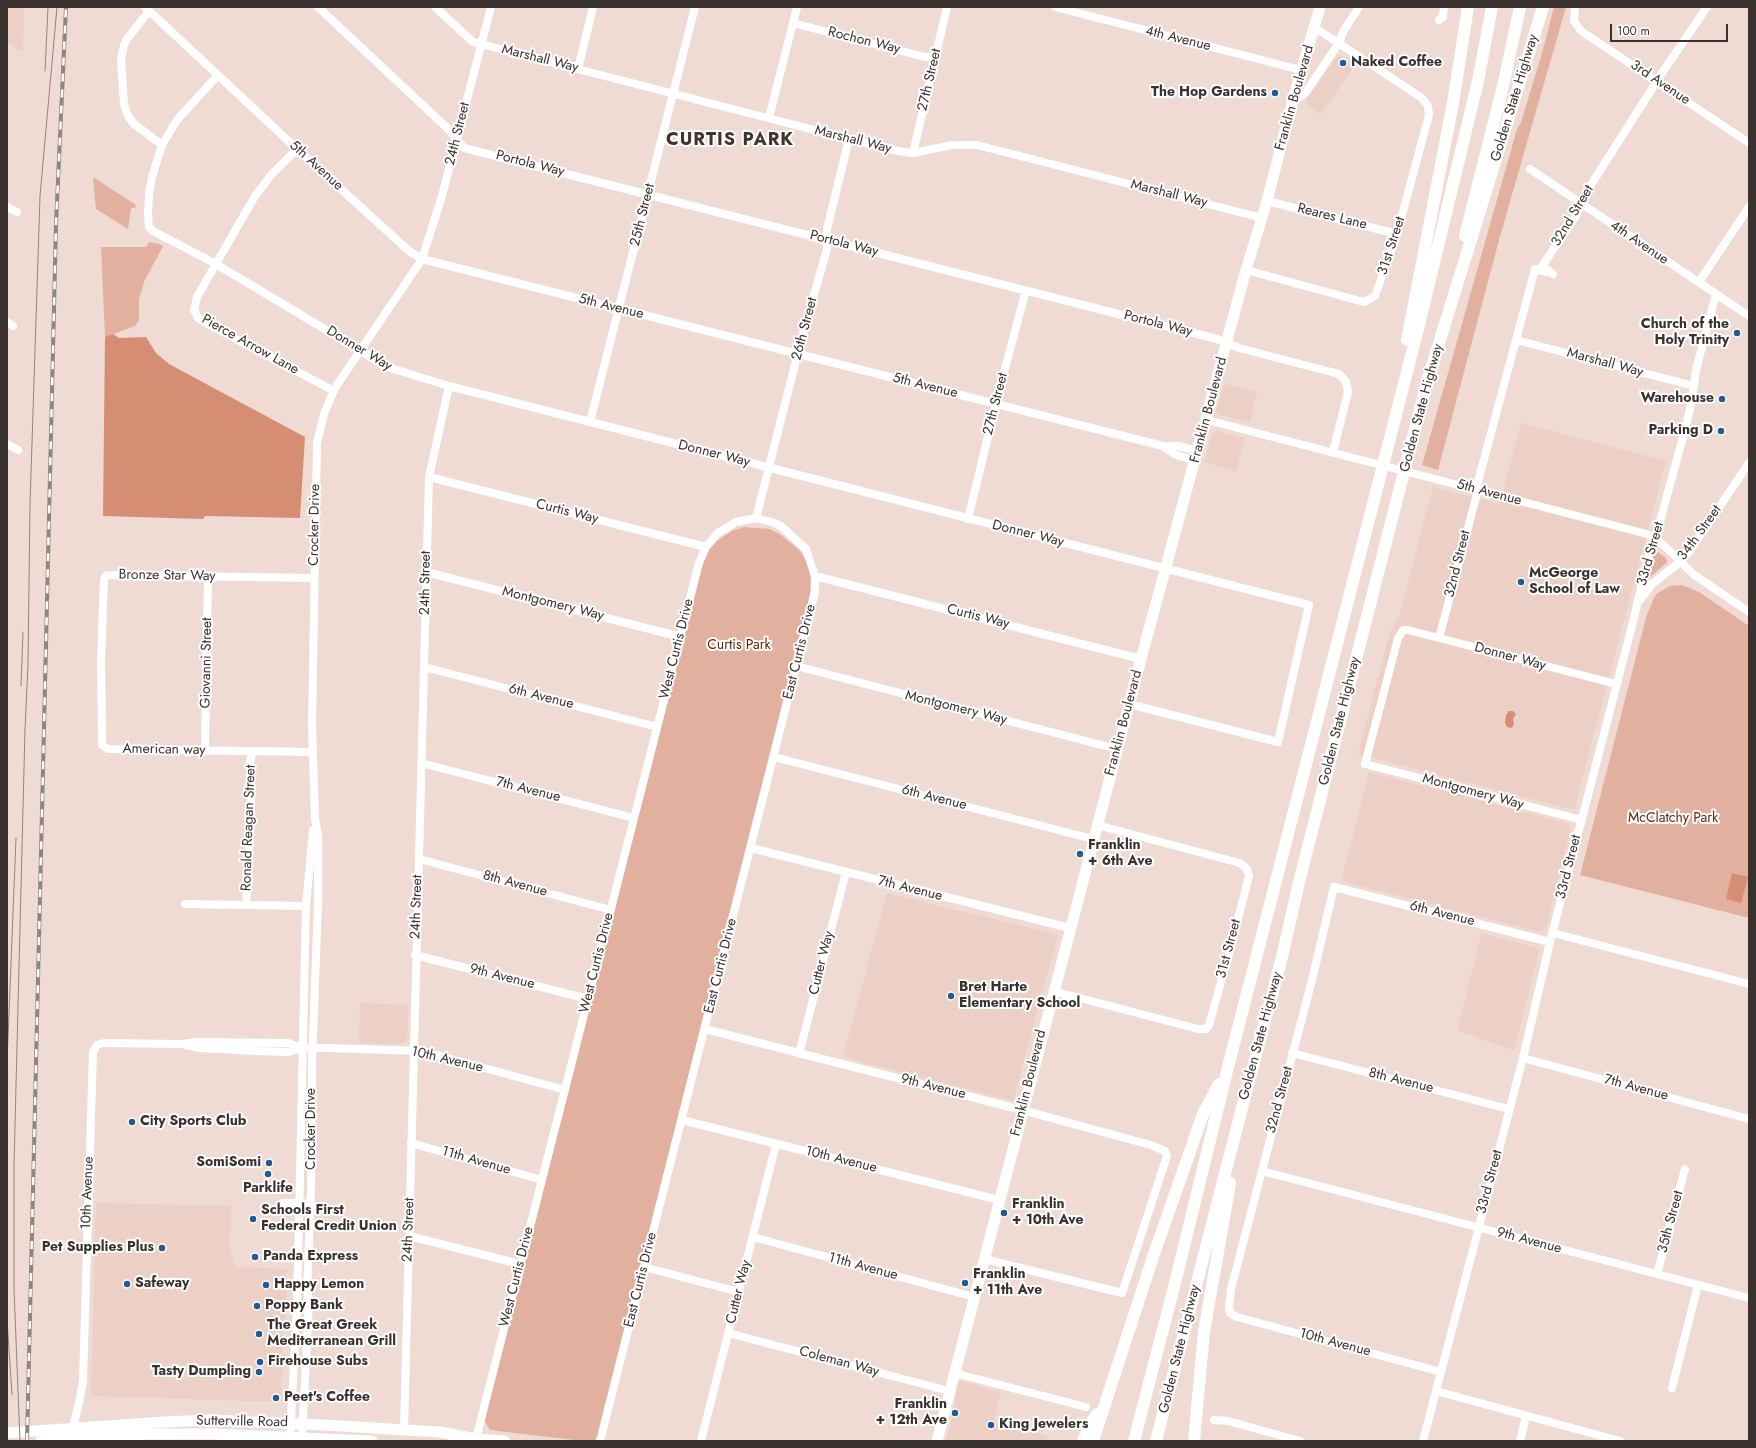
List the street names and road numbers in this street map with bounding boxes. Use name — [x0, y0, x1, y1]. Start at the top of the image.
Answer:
street label: 4th Avenue — [1144, 23, 1212, 55]
street label: Rochon Way — [826, 24, 902, 58]
street label: Golden State Highway — [1488, 32, 1542, 164]
street label: Marshall Way — [500, 41, 580, 77]
street label: Franklin Boulevard — [1272, 43, 1318, 153]
street label: 27th Street — [915, 47, 945, 113]
street label: 3rd Avenue — [1627, 57, 1693, 109]
street label: 24th Street — [442, 101, 474, 167]
street label: Marshall Way — [813, 122, 893, 158]
street label: 5th Avenue — [286, 138, 346, 194]
street label: Portola Way — [494, 147, 566, 181]
street label: Marshall Way — [1129, 176, 1209, 212]
street label: 25th Street — [627, 182, 659, 248]
street label: 32nd Street — [1548, 182, 1598, 250]
street label: Reares Lane — [1296, 200, 1368, 234]
street label: 31st Street — [1375, 215, 1409, 277]
street label: 4th Avenue — [1607, 217, 1671, 269]
street label: Portola Way — [808, 227, 880, 261]
street label: 5th Avenue — [577, 291, 645, 323]
street label: 26th Street — [789, 296, 821, 362]
street label: Portola Way — [1122, 307, 1194, 341]
street label: Pierce Arrow Lane — [198, 311, 302, 379]
street label: Donner Way — [323, 323, 395, 375]
street label: Golden State Highway — [1397, 342, 1447, 474]
street label: Marshall Way — [1565, 345, 1645, 381]
street label: Franklin Boulevard — [1187, 355, 1231, 465]
street label: 5th Avenue — [891, 370, 959, 402]
street label: 27th Street — [980, 371, 1012, 437]
street label: Donner Way — [676, 437, 752, 471]
street label: 5th Avenue — [1455, 476, 1523, 510]
street label: Crocker Drive — [306, 484, 324, 566]
street label: Curtis Way — [534, 496, 600, 528]
street label: 34th Street — [1674, 502, 1726, 564]
street label: Donner Way — [990, 517, 1066, 551]
street label: 33rd Street — [1634, 520, 1668, 588]
street label: 32nd Street — [1442, 529, 1474, 599]
street label: 24th Street — [417, 551, 435, 615]
street label: Bronze Star Way — [118, 567, 216, 585]
street label: Montgomery Way — [500, 583, 606, 625]
street label: West Curtis Drive — [656, 597, 698, 701]
street label: Curtis Way — [945, 601, 1011, 633]
street label: East Curtis Drive — [780, 603, 820, 701]
street label: Giovanni Street — [198, 617, 216, 709]
street label: Donner Way — [1472, 639, 1548, 675]
street label: Golden State Highway — [1316, 655, 1364, 787]
street label: Franklin Boulevard — [1102, 668, 1146, 778]
street label: 6th Avenue — [507, 681, 575, 713]
street label: Montgomery Way — [903, 687, 1009, 729]
street label: American way — [122, 741, 206, 759]
street label: Ronald Reagan Street — [238, 765, 260, 891]
street label: Montgomery Way — [1420, 770, 1526, 814]
street label: 7th Avenue — [494, 774, 562, 806]
street label: 6th Avenue — [900, 782, 968, 814]
street label: 33rd Street — [1553, 833, 1585, 901]
street label: 8th Avenue — [481, 867, 549, 901]
street label: 7th Avenue — [876, 873, 944, 905]
street label: 24th Street — [407, 875, 427, 939]
street label: 6th Avenue — [1408, 898, 1476, 930]
street label: West Curtis Drive — [576, 911, 618, 1015]
street label: East Curtis Drive — [701, 917, 741, 1015]
street label: 31st Street — [1213, 918, 1245, 980]
street label: Cutter Way — [806, 929, 838, 997]
street label: 9th Avenue — [468, 961, 536, 993]
street label: Golden State Highway — [1236, 970, 1286, 1102]
street label: Franklin Boulevard — [1008, 1028, 1050, 1138]
street label: 10th Avenue — [409, 1044, 485, 1076]
street label: 32nd Street — [1263, 1065, 1297, 1135]
street label: 8th Avenue — [1367, 1065, 1435, 1097]
street label: 9th Avenue — [899, 1071, 967, 1103]
street label: 7th Avenue — [1602, 1071, 1670, 1105]
street label: Crocker Drive — [304, 1088, 320, 1170]
street label: 11th Avenue — [440, 1143, 512, 1179]
street label: 10th Avenue — [803, 1143, 879, 1177]
street label: 33rd Street — [1473, 1148, 1507, 1216]
street label: 10th Avenue — [78, 1156, 98, 1230]
street label: 35th Street — [1655, 1189, 1687, 1255]
street label: 24th Street — [399, 1198, 419, 1262]
street label: 9th Avenue — [1495, 1224, 1563, 1258]
street label: West Curtis Drive — [496, 1225, 538, 1329]
street label: East Curtis Drive — [621, 1231, 661, 1329]
street label: 11th Avenue — [826, 1250, 900, 1284]
street label: Cutter Way — [723, 1258, 755, 1326]
street label: Golden State Highway — [1156, 1283, 1204, 1415]
street label: 10th Avenue — [1297, 1325, 1373, 1361]
street label: Coleman Way — [797, 1343, 881, 1381]
street label: Sutterville Road — [196, 1413, 288, 1431]

